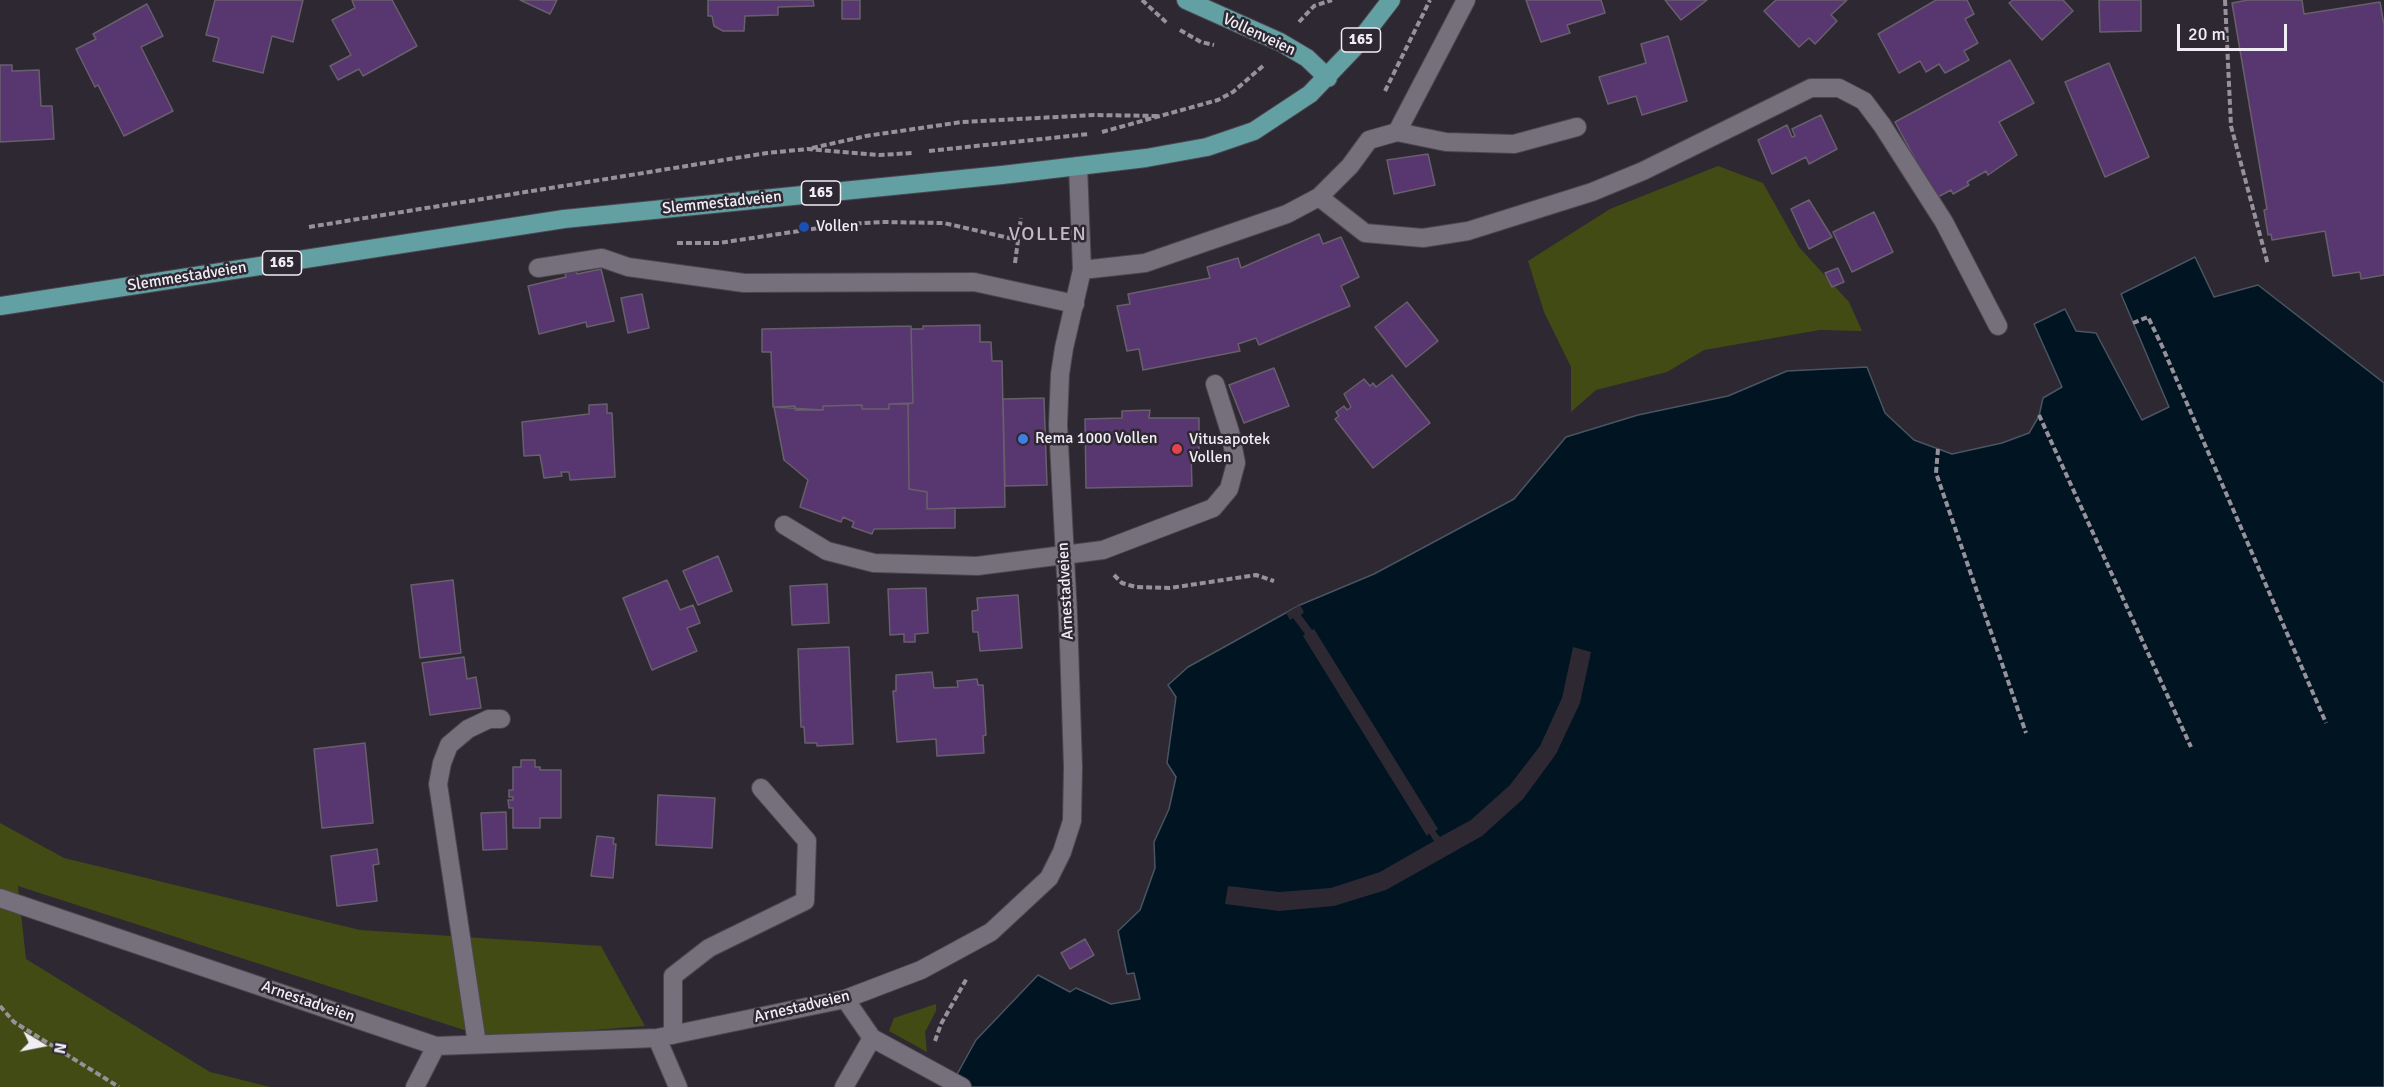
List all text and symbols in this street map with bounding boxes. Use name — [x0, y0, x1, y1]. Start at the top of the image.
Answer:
street label: Vollenveien — [1219, 10, 1299, 60]
scale bar — [2180, 12, 2290, 50]
text: 20 m — [2188, 23, 2226, 45]
road number: 165 — [1342, 28, 1380, 52]
road number: 165 — [802, 181, 840, 205]
street label: Slemmestadveien — [661, 187, 783, 219]
place label: Vollen — [816, 217, 858, 237]
marker: Vollen — [797, 220, 811, 234]
district label: VOLLEN — [1009, 223, 1087, 247]
road number: 165 — [262, 251, 302, 275]
street label: Slemmestadveien — [126, 258, 248, 296]
place label: Rema 1000 Vollen — [1035, 429, 1157, 449]
place label: Vitusapotek Vollen — [1189, 430, 1270, 468]
marker: Rema 1000 Vollen — [1016, 432, 1030, 446]
marker: Vitusapotek Vollen — [1170, 442, 1184, 456]
street label: Arnestadveien — [1054, 542, 1078, 640]
street label: Arnestadveien — [259, 977, 357, 1027]
street label: Arnestadveien — [752, 987, 852, 1027]
north arrow — [12, 1015, 72, 1075]
text: N — [49, 1041, 71, 1055]

